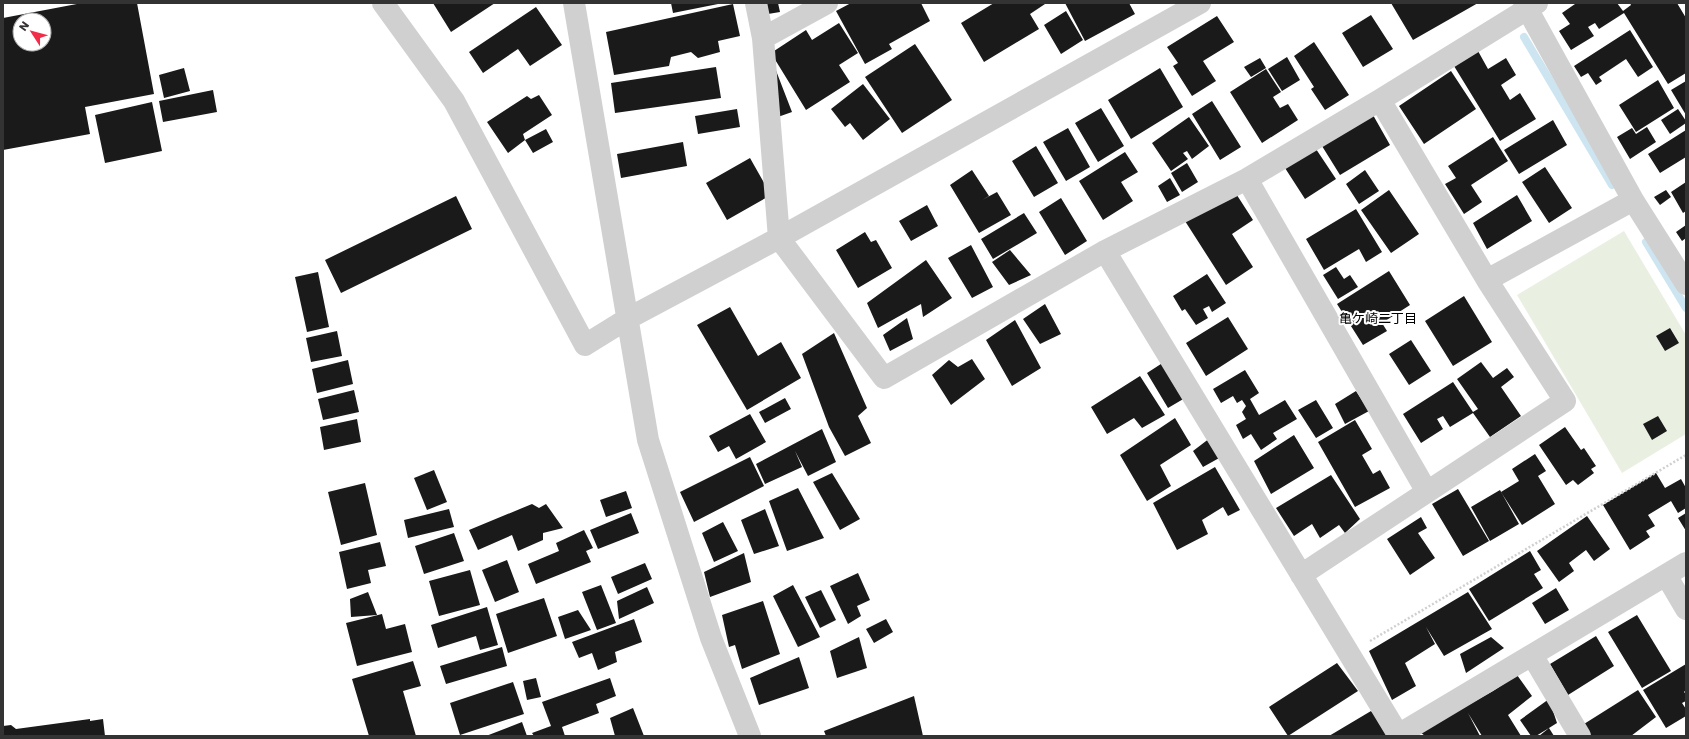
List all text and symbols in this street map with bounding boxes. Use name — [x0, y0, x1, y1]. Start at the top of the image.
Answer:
north arrow — [12, 12, 52, 52]
text: N — [15, 18, 33, 34]
district label: 亀ケ崎二丁目 — [1339, 309, 1417, 328]

